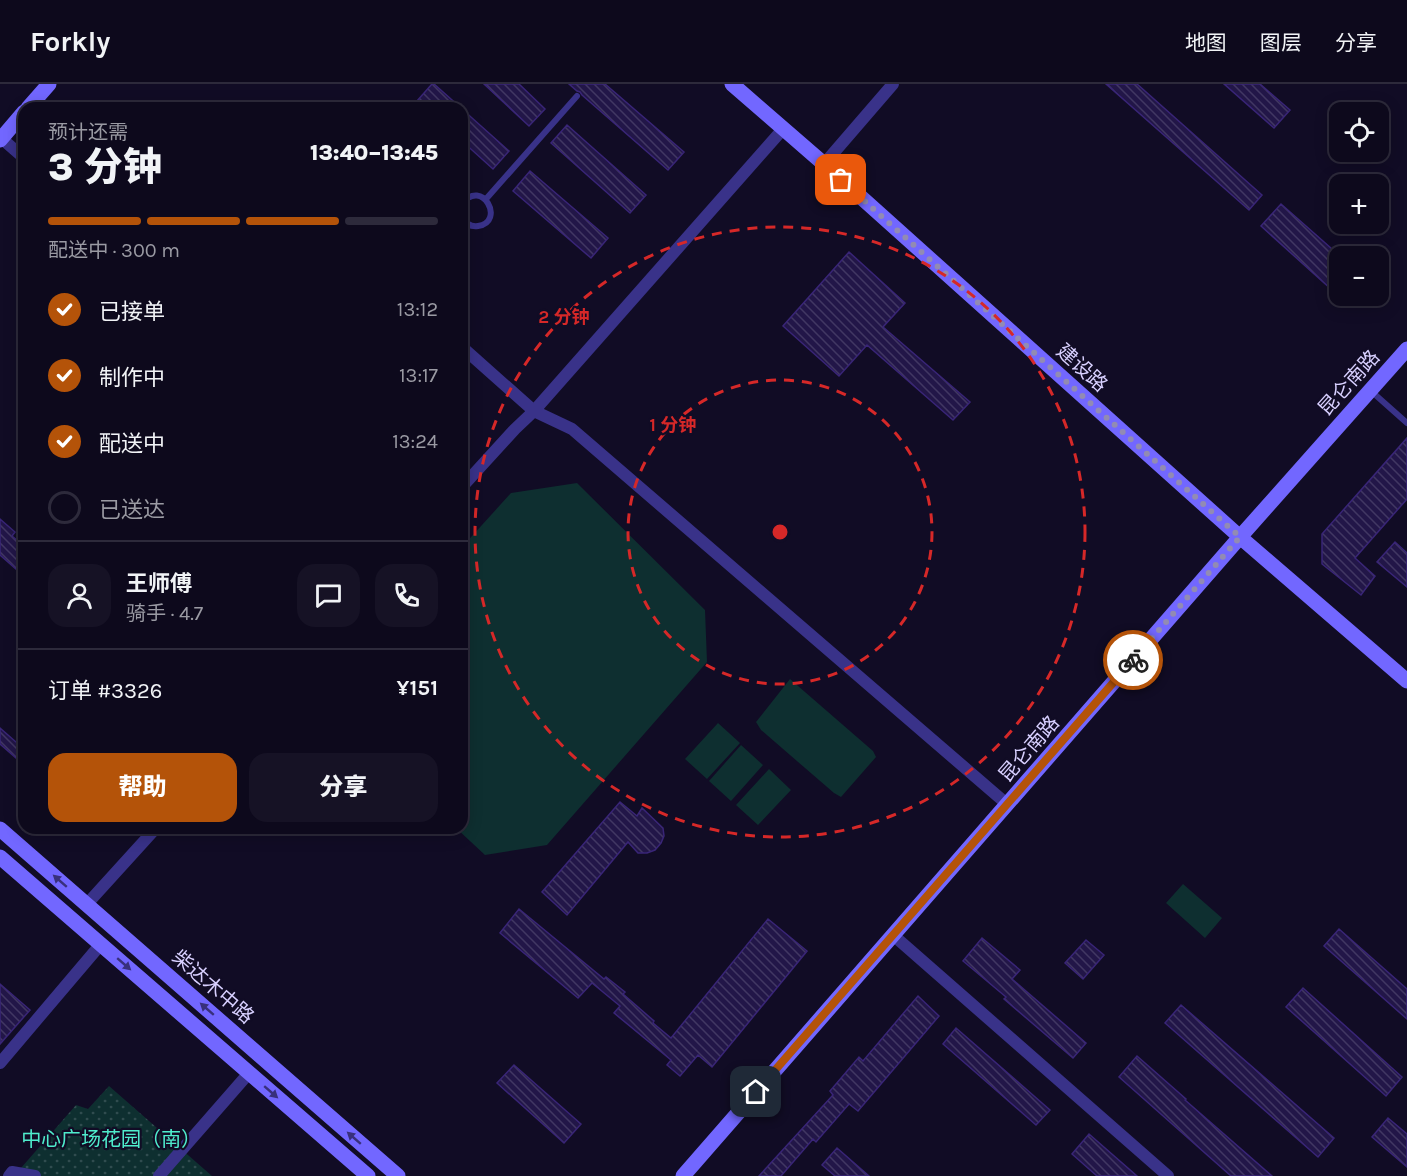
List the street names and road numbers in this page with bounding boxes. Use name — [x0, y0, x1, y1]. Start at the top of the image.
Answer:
street label: 建设路 — [1052, 339, 1112, 397]
street label: 昆仑南路 — [1314, 346, 1384, 420]
street label: 昆仑南路 — [994, 711, 1064, 787]
street label: 柴达木中路 — [168, 946, 258, 1028]

